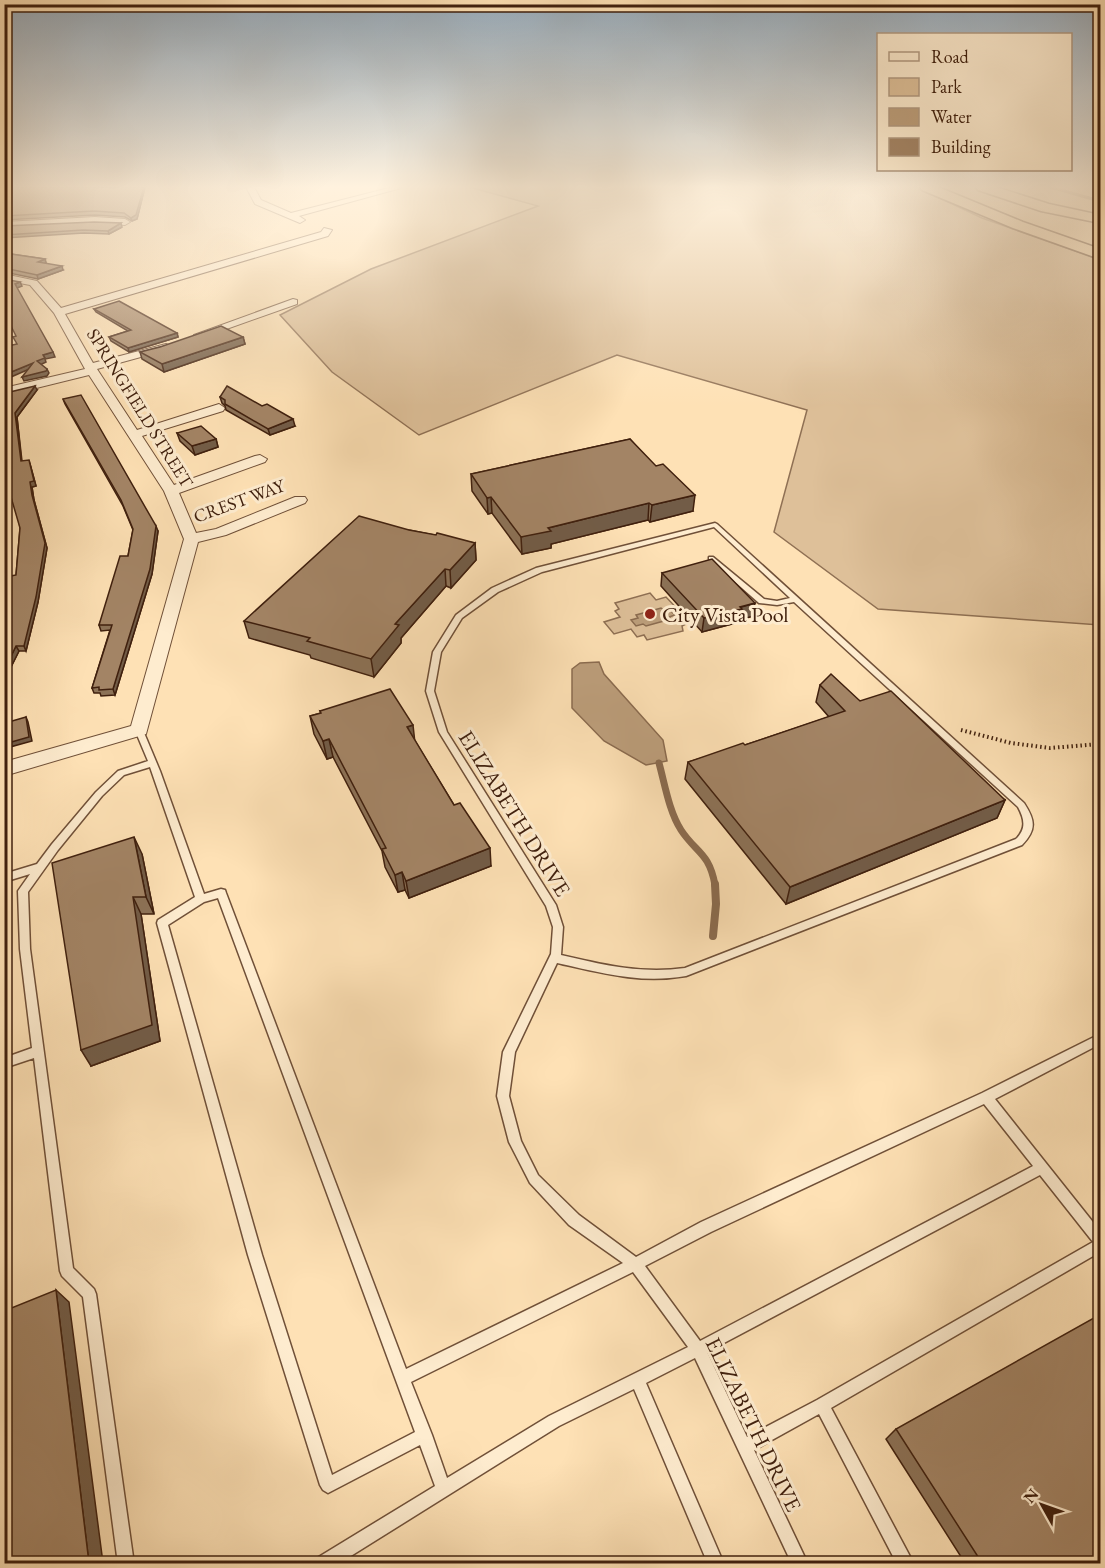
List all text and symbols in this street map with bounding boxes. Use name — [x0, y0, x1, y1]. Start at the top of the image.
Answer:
legend — [877, 33, 1072, 171]
text: Road — [931, 45, 970, 68]
text: Park — [931, 75, 962, 98]
text: Water — [931, 105, 972, 128]
text: Building — [931, 135, 991, 158]
street label: SPRINGFIELD STREET — [82, 324, 199, 492]
street label: CREST WAY — [190, 473, 289, 528]
place label: City Vista Pool — [662, 600, 789, 629]
marker: City Vista Pool — [643, 607, 657, 621]
street label: ELIZABETH DRIVE — [452, 725, 577, 902]
street label: ELIZABETH DRIVE — [699, 1332, 808, 1516]
north arrow — [1012, 1475, 1072, 1535]
text: N — [1019, 1484, 1043, 1507]

